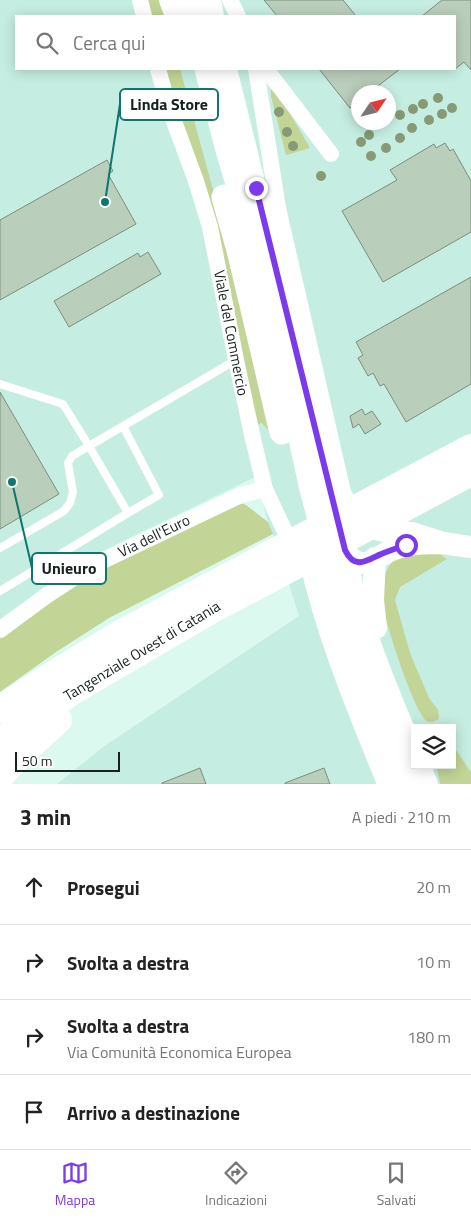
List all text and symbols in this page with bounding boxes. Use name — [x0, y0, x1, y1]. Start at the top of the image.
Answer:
search box — [15, 15, 456, 70]
text: Cerca qui — [73, 28, 145, 57]
icon: search — [33, 29, 61, 57]
north arrow — [351, 85, 396, 130]
callout: Linda Store — [120, 89, 218, 120]
text: Linda Store — [130, 92, 208, 116]
route end — [245, 177, 268, 200]
street label: Viale del Commercio — [208, 268, 255, 398]
street label: Via dell'Euro — [114, 508, 194, 563]
route start — [395, 534, 418, 557]
callout: Unieuro — [32, 553, 106, 584]
text: Unieuro — [42, 556, 96, 580]
street label: Tangenziale Ovest di Catania — [59, 594, 225, 707]
map controls — [411, 724, 456, 769]
button: layers — [411, 724, 456, 769]
scale bar — [15, 749, 120, 772]
text: 50 m — [22, 750, 52, 771]
text: 3 min — [20, 801, 71, 833]
text: A piedi · 210 m — [352, 805, 451, 829]
icon: ahead — [20, 873, 48, 901]
text: Prosegui — [67, 873, 140, 902]
text: 20 m — [416, 875, 451, 899]
icon: right — [20, 948, 48, 976]
text: Svolta a destra — [67, 948, 189, 977]
text: 10 m — [416, 950, 451, 974]
text: Svolta a destra — [67, 1011, 189, 1040]
icon: right — [20, 1023, 48, 1051]
text: 180 m — [407, 1025, 451, 1049]
text: Via Comunità Economica Europea — [67, 1040, 292, 1064]
icon: arrive — [20, 1098, 48, 1126]
text: Arrivo a destinazione — [67, 1098, 240, 1127]
tab: Mappa — [55, 1159, 95, 1210]
tab: Indicazioni — [205, 1159, 267, 1210]
tab: Salvati — [377, 1159, 416, 1210]

